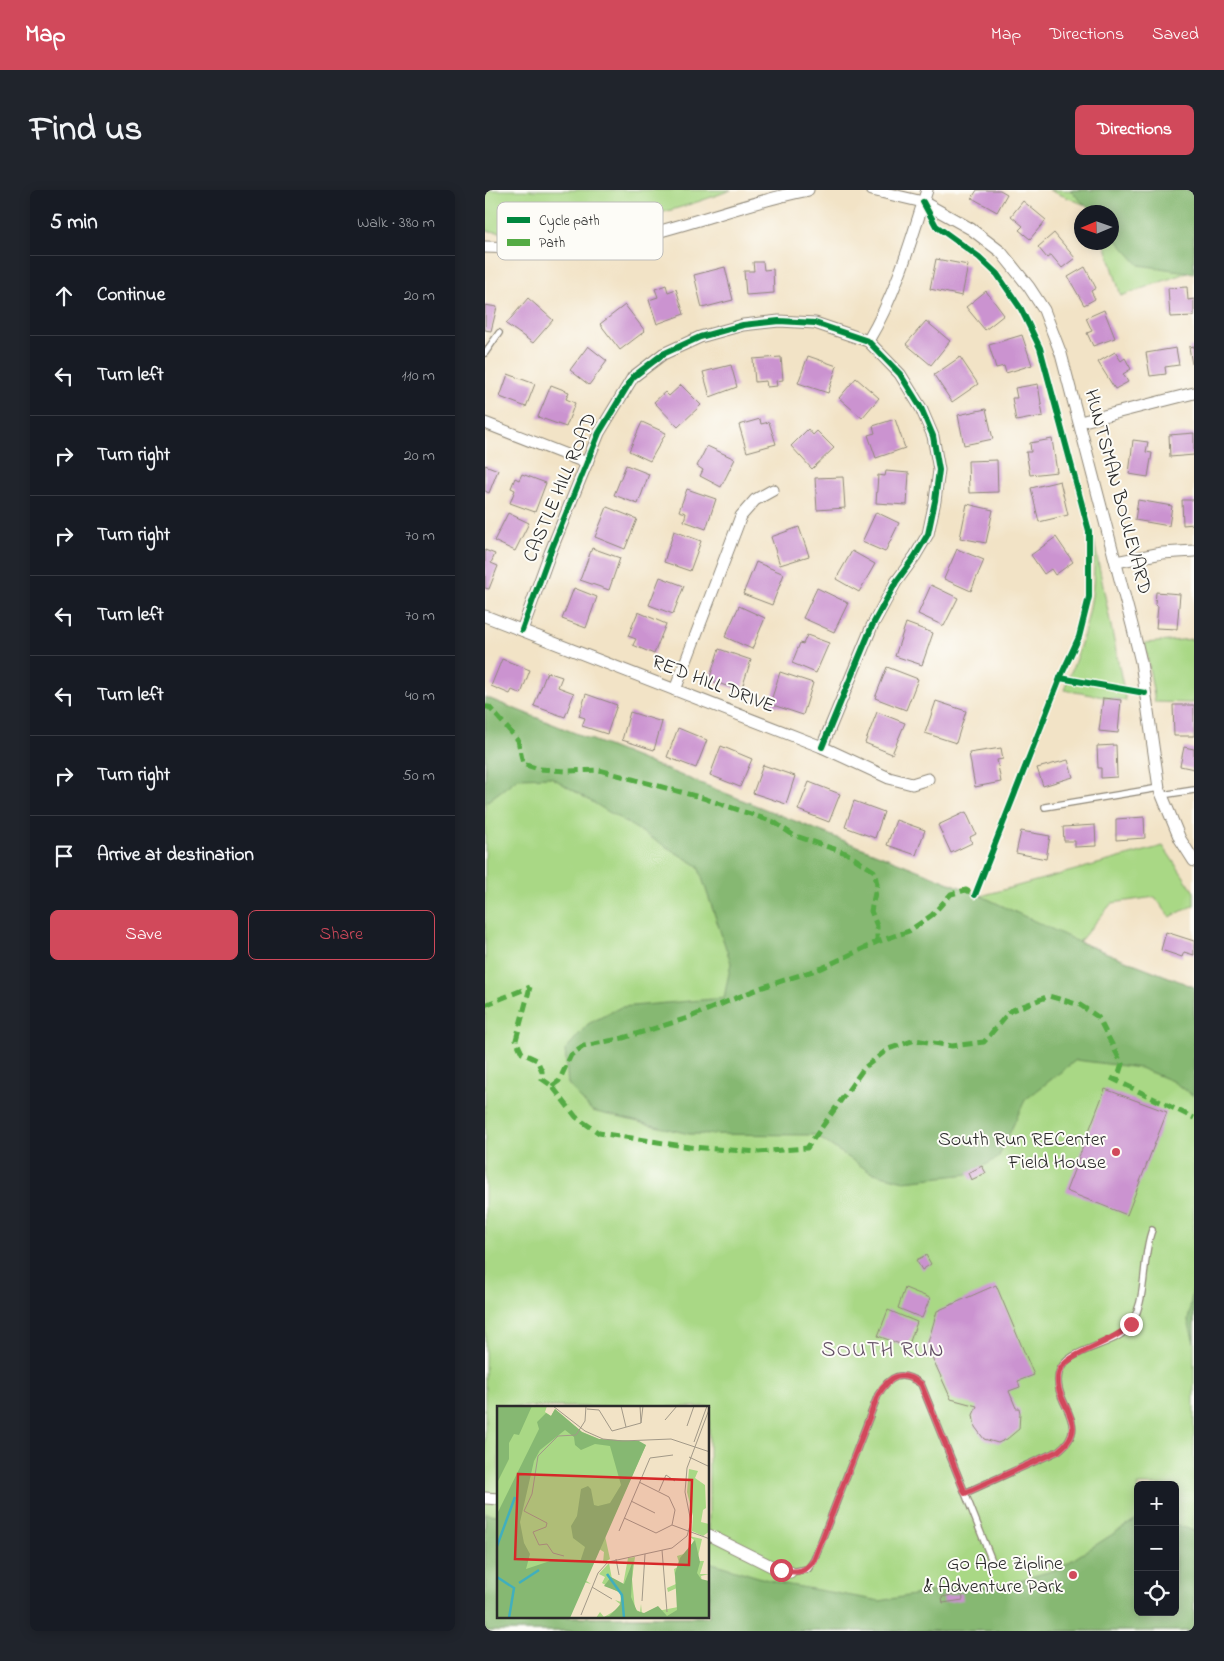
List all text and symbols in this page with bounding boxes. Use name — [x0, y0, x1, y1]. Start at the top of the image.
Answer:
text: Map — [25, 18, 66, 53]
text: Map — [991, 22, 1021, 48]
text: Directions — [1049, 22, 1124, 48]
text: Saved — [1152, 22, 1199, 48]
text: Find us — [30, 105, 142, 156]
button: Directions — [1075, 105, 1194, 155]
legend — [497, 202, 663, 260]
north arrow — [1074, 205, 1119, 250]
text: 5 min — [50, 208, 98, 238]
text: Walk · 380 m — [357, 211, 435, 235]
text: Cycle path — [539, 211, 600, 233]
text: Path — [539, 233, 565, 254]
icon: ahead — [50, 282, 78, 310]
text: Continue — [97, 282, 165, 309]
text: 20 m — [404, 284, 435, 308]
icon: left — [50, 362, 78, 390]
text: Turn left — [97, 362, 164, 389]
text: 110 m — [401, 364, 435, 388]
street label: HUNTSMAN BOULEVARD — [1076, 386, 1158, 598]
street label: CASTLE HILL ROAD — [516, 409, 606, 567]
icon: right — [50, 442, 78, 470]
text: Turn right — [97, 442, 170, 469]
text: 20 m — [404, 444, 435, 468]
icon: right — [50, 522, 78, 550]
text: Turn right — [97, 522, 170, 549]
text: 70 m — [405, 524, 435, 548]
icon: left — [50, 602, 78, 630]
text: Turn left — [97, 602, 164, 629]
text: 70 m — [405, 604, 435, 628]
street label: RED HILL DRIVE — [647, 648, 779, 722]
icon: left — [50, 682, 78, 710]
text: Turn left — [97, 682, 164, 709]
text: 40 m — [405, 684, 435, 708]
icon: right — [50, 762, 78, 790]
text: Turn right — [97, 762, 170, 789]
text: 50 m — [403, 764, 435, 788]
icon: arrive — [50, 842, 78, 870]
text: Arrive at destination — [97, 842, 254, 869]
button: Save — [50, 910, 238, 960]
button: Share — [248, 910, 435, 960]
place label: South Run RECenter Field House — [938, 1126, 1107, 1178]
marker: South Run RECenter Field House — [1110, 1146, 1122, 1158]
route end — [1120, 1313, 1143, 1336]
district label: SOUTH RUN — [821, 1335, 945, 1367]
inset map — [497, 1406, 710, 1618]
map controls — [1134, 1481, 1179, 1616]
button: + — [1134, 1481, 1179, 1526]
button: − — [1134, 1526, 1179, 1571]
place label: Go Ape Zipline & Adventure Park — [924, 1550, 1063, 1602]
route start — [770, 1559, 793, 1582]
marker: Go Ape Zipline & Adventure Park — [1067, 1569, 1079, 1581]
button: locate — [1134, 1571, 1179, 1616]

